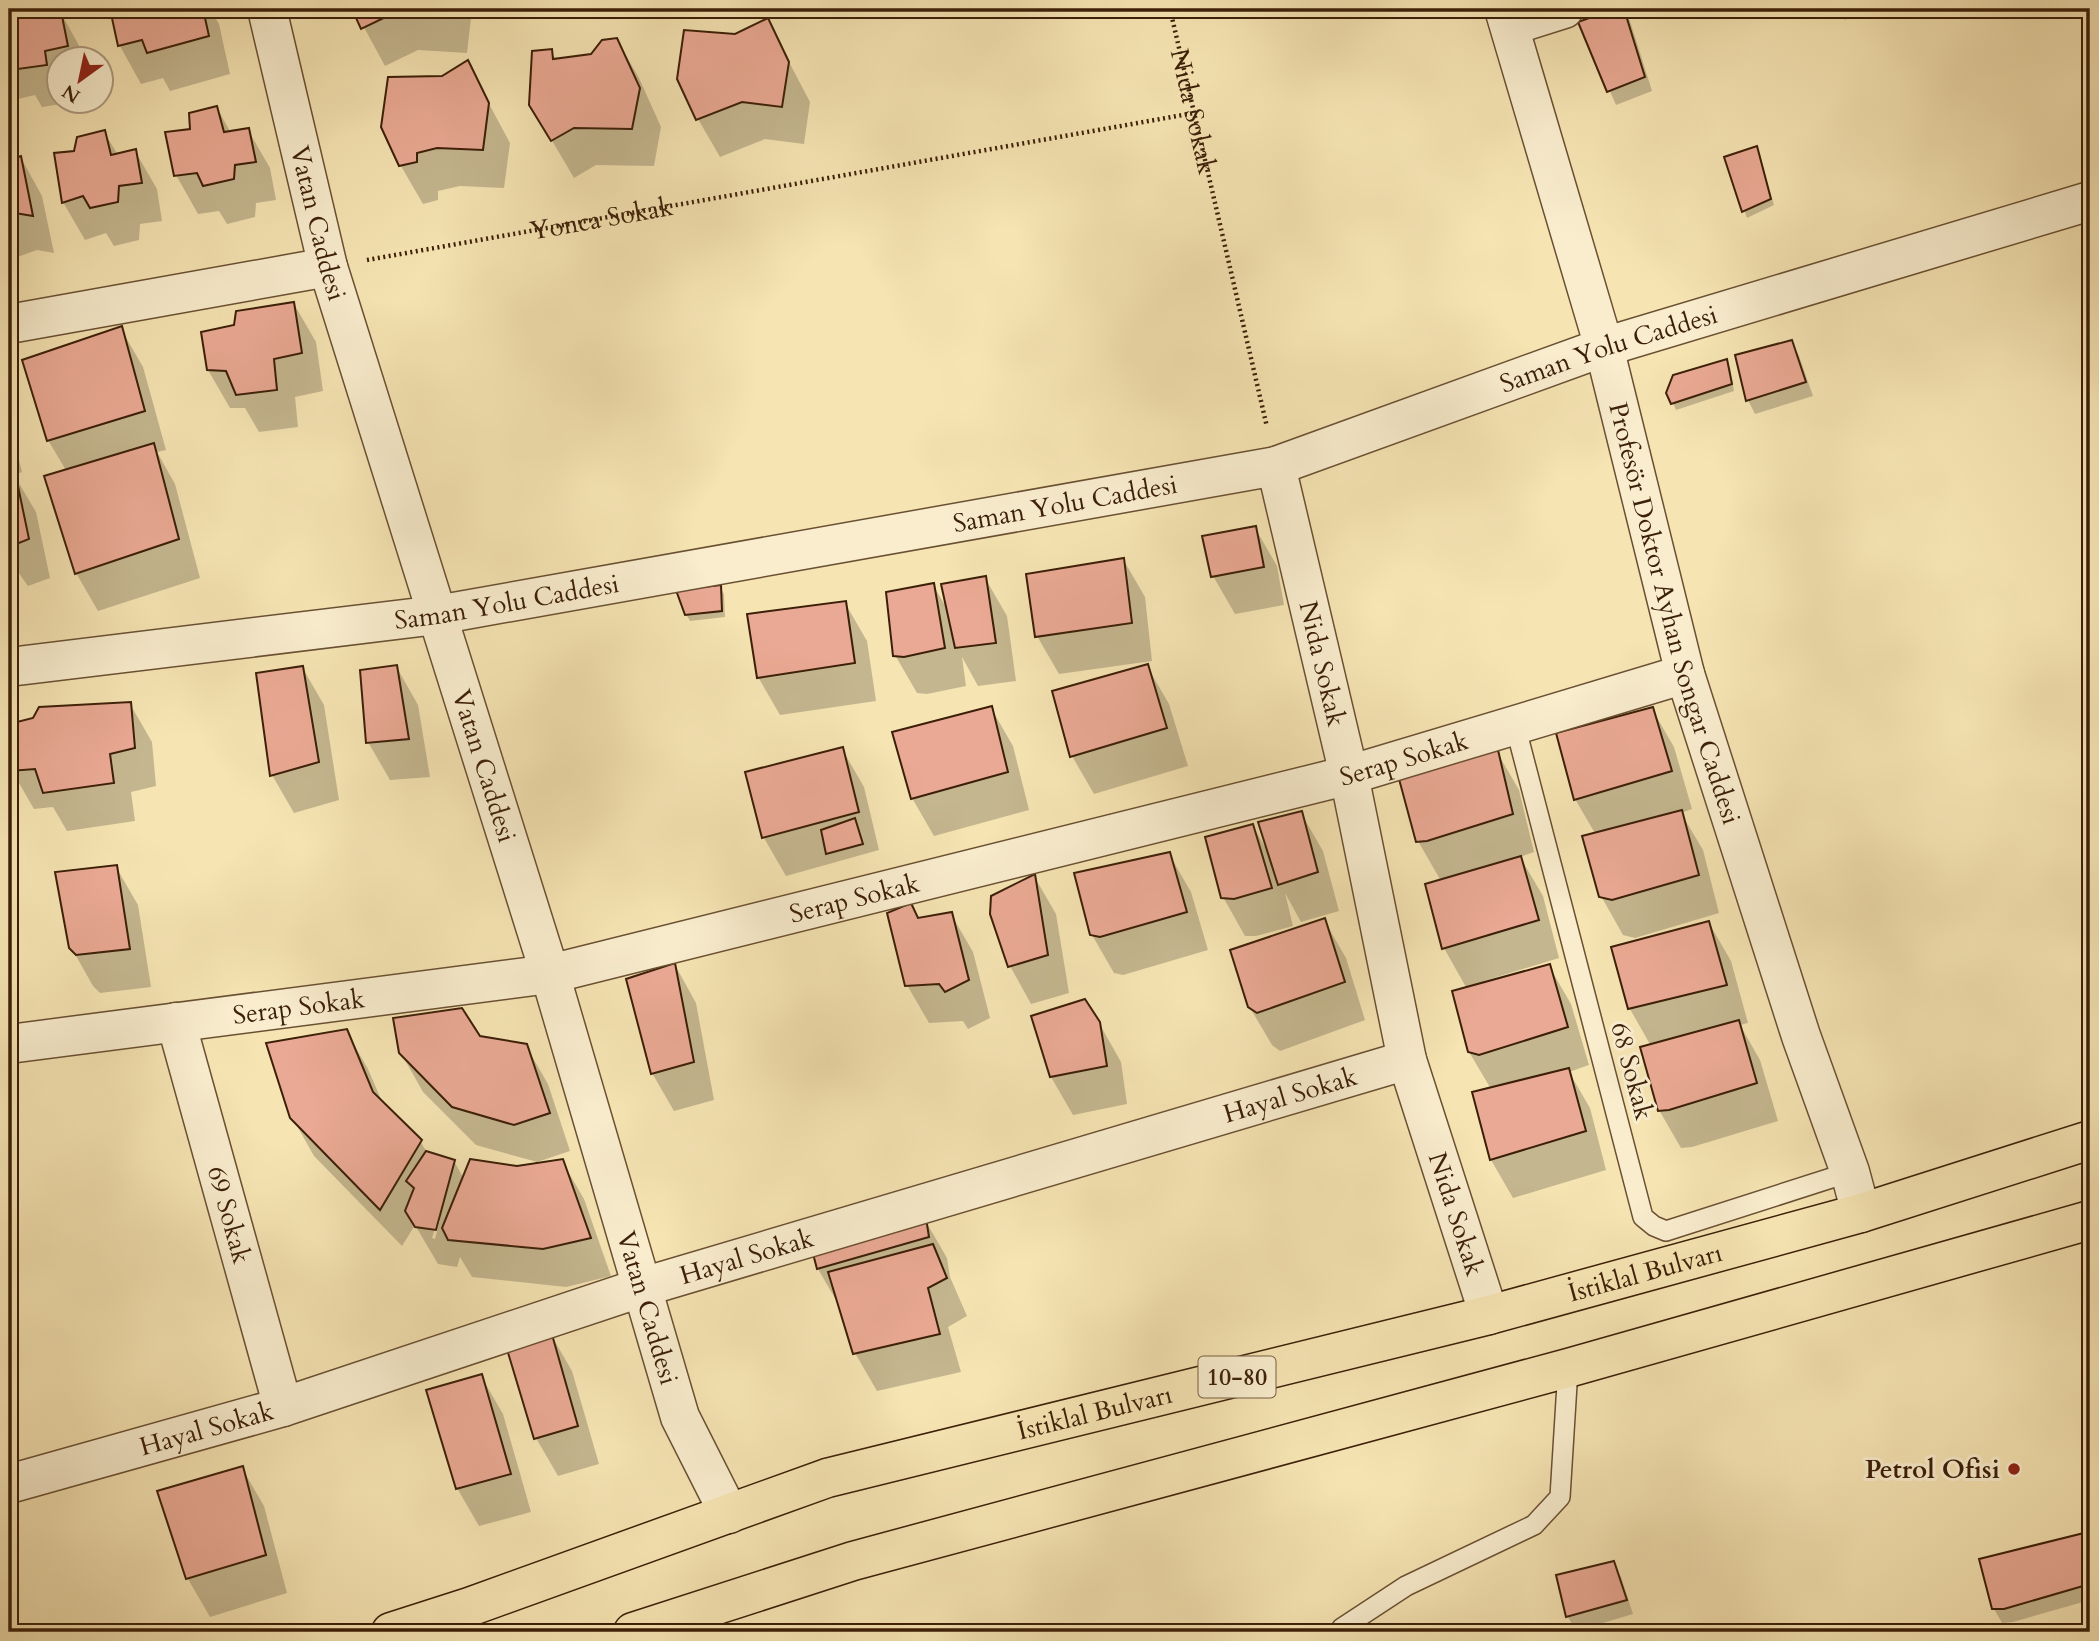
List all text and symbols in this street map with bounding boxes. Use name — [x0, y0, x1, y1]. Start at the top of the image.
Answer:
street label: Nida Sokak — [1162, 45, 1225, 178]
north arrow — [46, 46, 116, 116]
text: N — [57, 78, 85, 109]
street label: Vatan Caddesi — [282, 142, 355, 305]
street label: Yonca Sokak — [527, 188, 676, 248]
street label: Saman Yolu Caddesi — [1495, 296, 1722, 401]
street label: Profesör Doktor Ayhan Songar Caddesi — [1601, 399, 1749, 829]
street label: Saman Yolu Caddesi — [950, 466, 1180, 541]
street label: Saman Yolu Caddesi — [392, 566, 622, 638]
street label: Nida Sokak — [1291, 597, 1354, 730]
street label: Vatan Caddesi — [444, 685, 525, 847]
street label: Serap Sokak — [1336, 723, 1472, 794]
street label: Serap Sokak — [786, 865, 923, 931]
street label: Serap Sokak — [231, 981, 367, 1032]
street label: 68 Sokak — [1602, 1018, 1662, 1124]
street label: Hayal Sokak — [1219, 1058, 1361, 1131]
street label: Nida Sokak — [1420, 1148, 1493, 1280]
street label: 69 Sokak — [199, 1162, 260, 1268]
street label: Hayal Sokak — [675, 1220, 818, 1293]
street label: Vatan Caddesi — [609, 1227, 687, 1389]
street label: İstiklal Bulvarı — [1564, 1234, 1726, 1310]
road number: 10-80 — [1198, 1357, 1276, 1398]
street label: İstiklal Bulvarı — [1014, 1376, 1176, 1448]
street label: Hayal Sokak — [135, 1393, 277, 1464]
place label: Petrol Ofisi — [1865, 1452, 2000, 1487]
marker: Petrol Ofisi — [2006, 1461, 2022, 1477]

